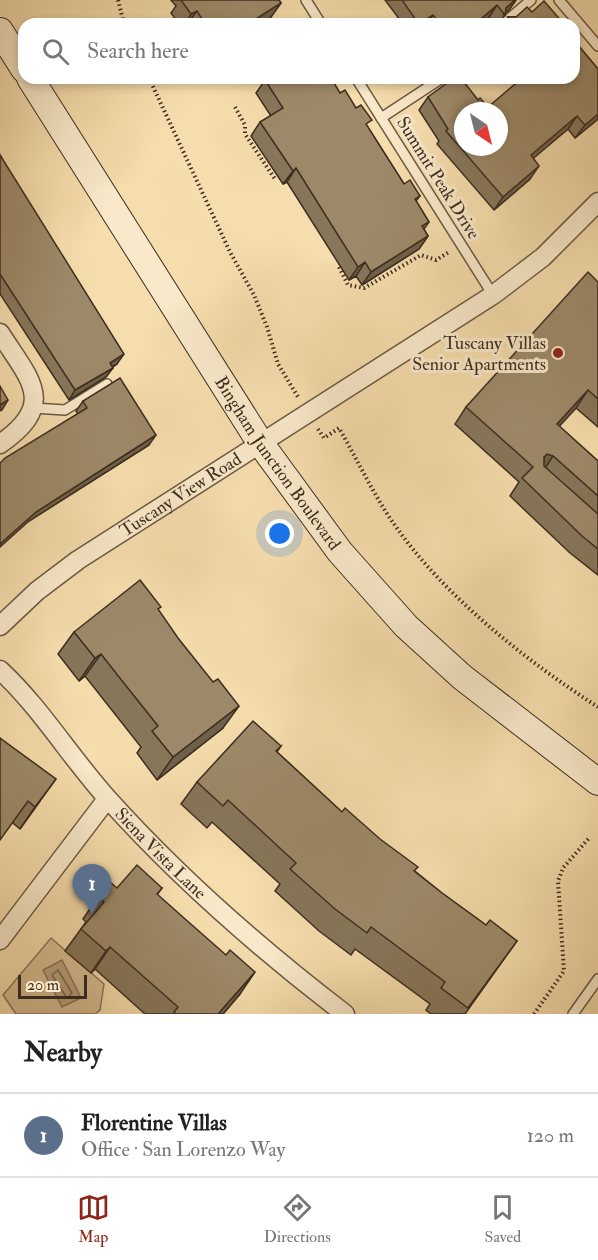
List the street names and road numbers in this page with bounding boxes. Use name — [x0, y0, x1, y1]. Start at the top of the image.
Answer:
street label: Summit Peak Drive — [391, 113, 485, 244]
street label: Bingham Junction Boulevard — [210, 372, 346, 555]
street label: Tuscany View Road — [115, 447, 246, 542]
street label: Siena Vista Lane — [110, 803, 212, 904]

